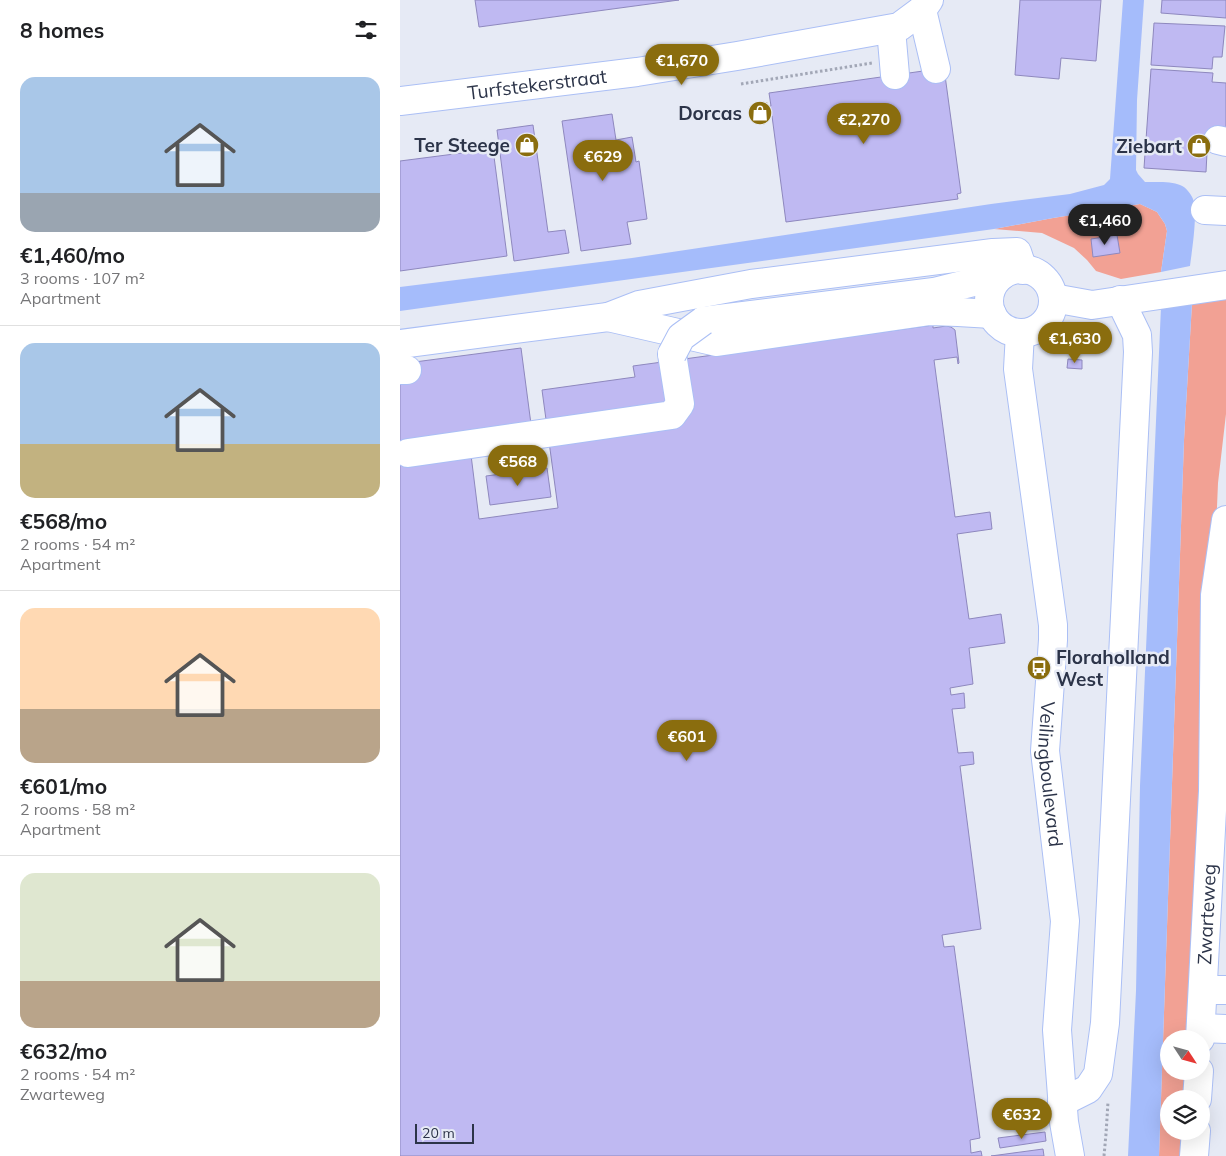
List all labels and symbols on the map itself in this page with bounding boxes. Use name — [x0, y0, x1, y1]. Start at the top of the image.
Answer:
pin: €1,670 — [641, 44, 723, 86]
street label: Turfstekerstraat — [466, 64, 608, 105]
shop icon: Dorcas — [747, 100, 773, 126]
place label: Dorcas — [678, 101, 742, 125]
pin: €2,270 — [823, 102, 905, 145]
shop icon: Ter Steege — [514, 132, 540, 158]
place label: Ter Steege — [414, 133, 510, 157]
shop icon: Ziebart — [1186, 133, 1212, 159]
place label: Ziebart — [1116, 134, 1182, 158]
pin: €629 — [573, 140, 633, 182]
pin: €1,460 — [1064, 204, 1146, 246]
pin: €1,630 — [1034, 322, 1116, 364]
pin: €568 — [488, 444, 548, 487]
place label: Floraholland West — [1056, 645, 1170, 691]
bus stop icon: Floraholland West — [1026, 655, 1052, 681]
street label: Veilingboulevard — [1033, 700, 1068, 848]
pin: €601 — [657, 720, 717, 762]
street label: Zwarteweg — [1192, 863, 1221, 965]
north arrow — [1160, 1030, 1210, 1080]
pin: €632 — [992, 1098, 1052, 1140]
scale bar — [415, 1121, 474, 1144]

